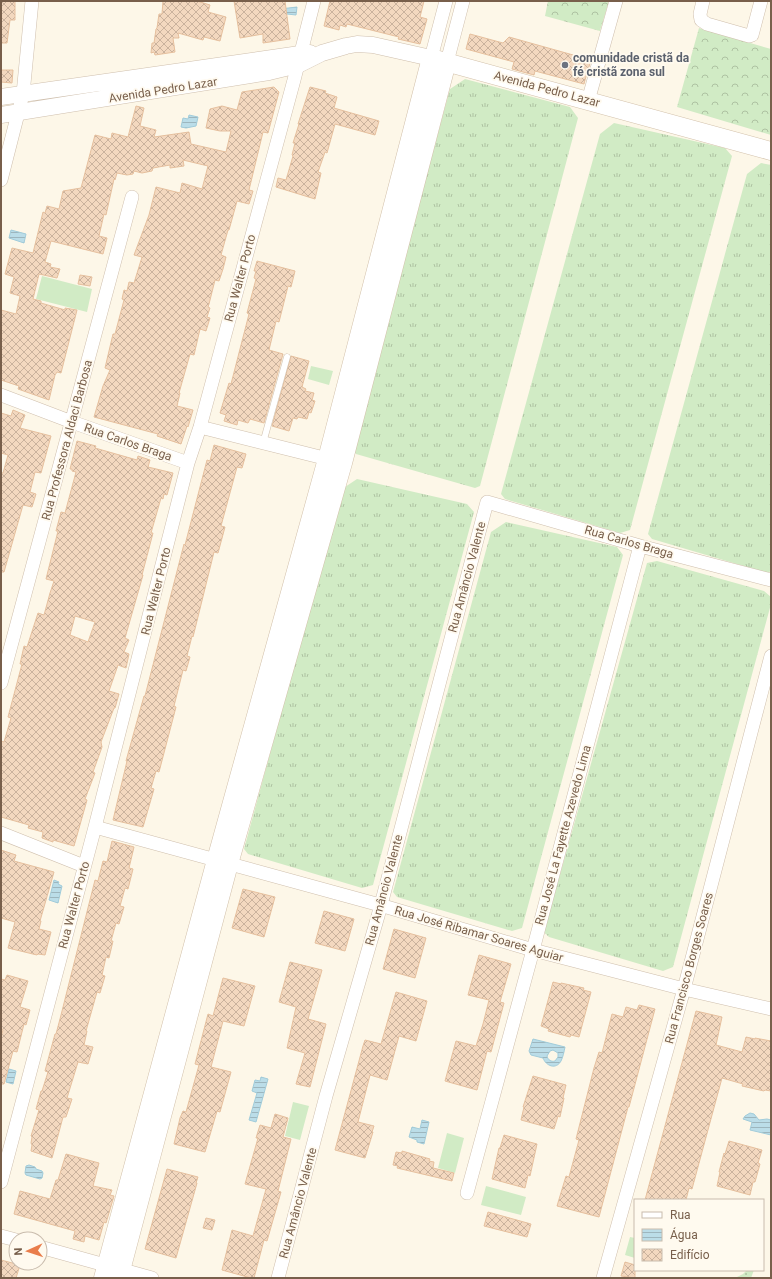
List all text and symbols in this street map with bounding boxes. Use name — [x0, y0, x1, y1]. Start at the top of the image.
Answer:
place label: comunidade cristã da fé cristã zona sul — [573, 51, 690, 79]
marker: comunidade cristã da fé cristã zona sul — [560, 60, 570, 70]
street label: Avenida Pedro Lazar — [492, 68, 602, 110]
street label: Avenida Pedro Lazar — [108, 75, 218, 105]
street label: Rua Walter Porto — [222, 233, 258, 323]
street label: Rua Professora Aldaci Barbosa — [39, 358, 95, 522]
street label: Rua Carlos Braga — [82, 420, 174, 464]
street label: Rua Amâncio Valente — [445, 520, 489, 634]
street label: Rua Carlos Braga — [583, 523, 675, 561]
street label: Rua Walter Porto — [138, 545, 174, 636]
street label: Rua José La Fayette Azevedo Lima — [532, 744, 594, 926]
street label: Rua Amâncio Valente — [362, 833, 406, 947]
street label: Rua Walter Porto — [56, 860, 92, 950]
street label: Rua Francisco Borges Soares — [662, 891, 716, 1045]
street label: Rua José Ribamar Soares Aguiar — [393, 903, 565, 965]
street label: Rua Amâncio Valente — [276, 1146, 320, 1260]
legend — [634, 1199, 764, 1271]
text: Rua — [670, 1208, 691, 1222]
text: Água — [670, 1227, 698, 1242]
north arrow — [8, 1231, 48, 1271]
text: N — [12, 1247, 25, 1256]
text: Edifício — [670, 1248, 710, 1262]

